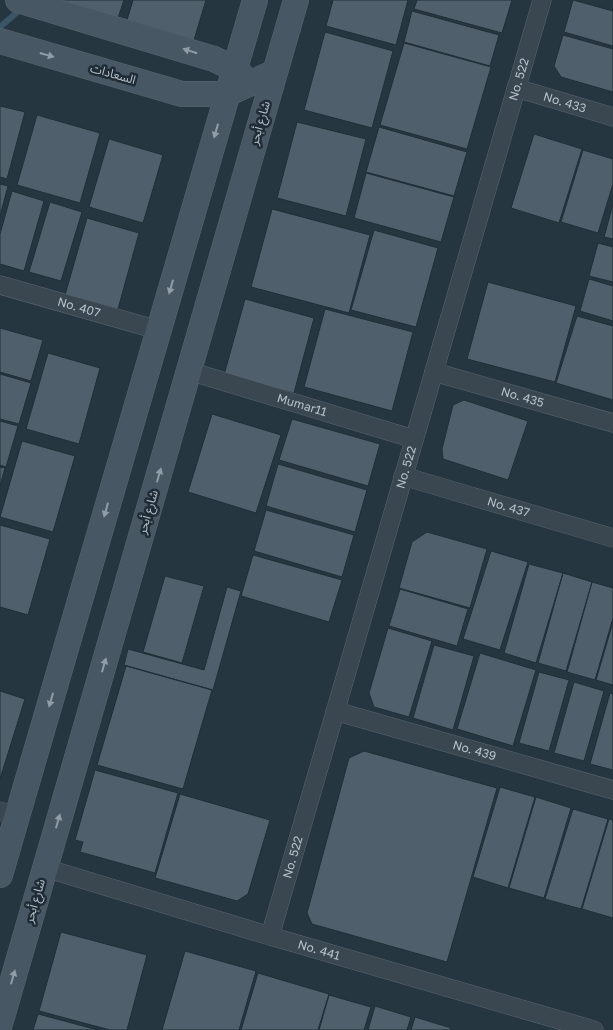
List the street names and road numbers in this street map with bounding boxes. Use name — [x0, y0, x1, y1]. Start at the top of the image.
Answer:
street label: No. 522 — [505, 56, 532, 102]
street label: السعادات — [89, 60, 138, 87]
street label: No. 433 — [542, 89, 588, 116]
street label: شارع أبحر — [246, 99, 275, 148]
street label: No. 407 — [56, 294, 102, 320]
street label: No. 435 — [499, 383, 546, 410]
street label: Mumar11 — [275, 390, 329, 419]
street label: No. 522 — [392, 444, 419, 490]
street label: شارع أبحر — [134, 488, 163, 537]
street label: No. 437 — [486, 493, 532, 520]
street label: No. 439 — [451, 737, 498, 763]
street label: No. 522 — [279, 834, 306, 880]
street label: شارع أبحر — [21, 877, 50, 926]
street label: No. 441 — [296, 936, 342, 963]

